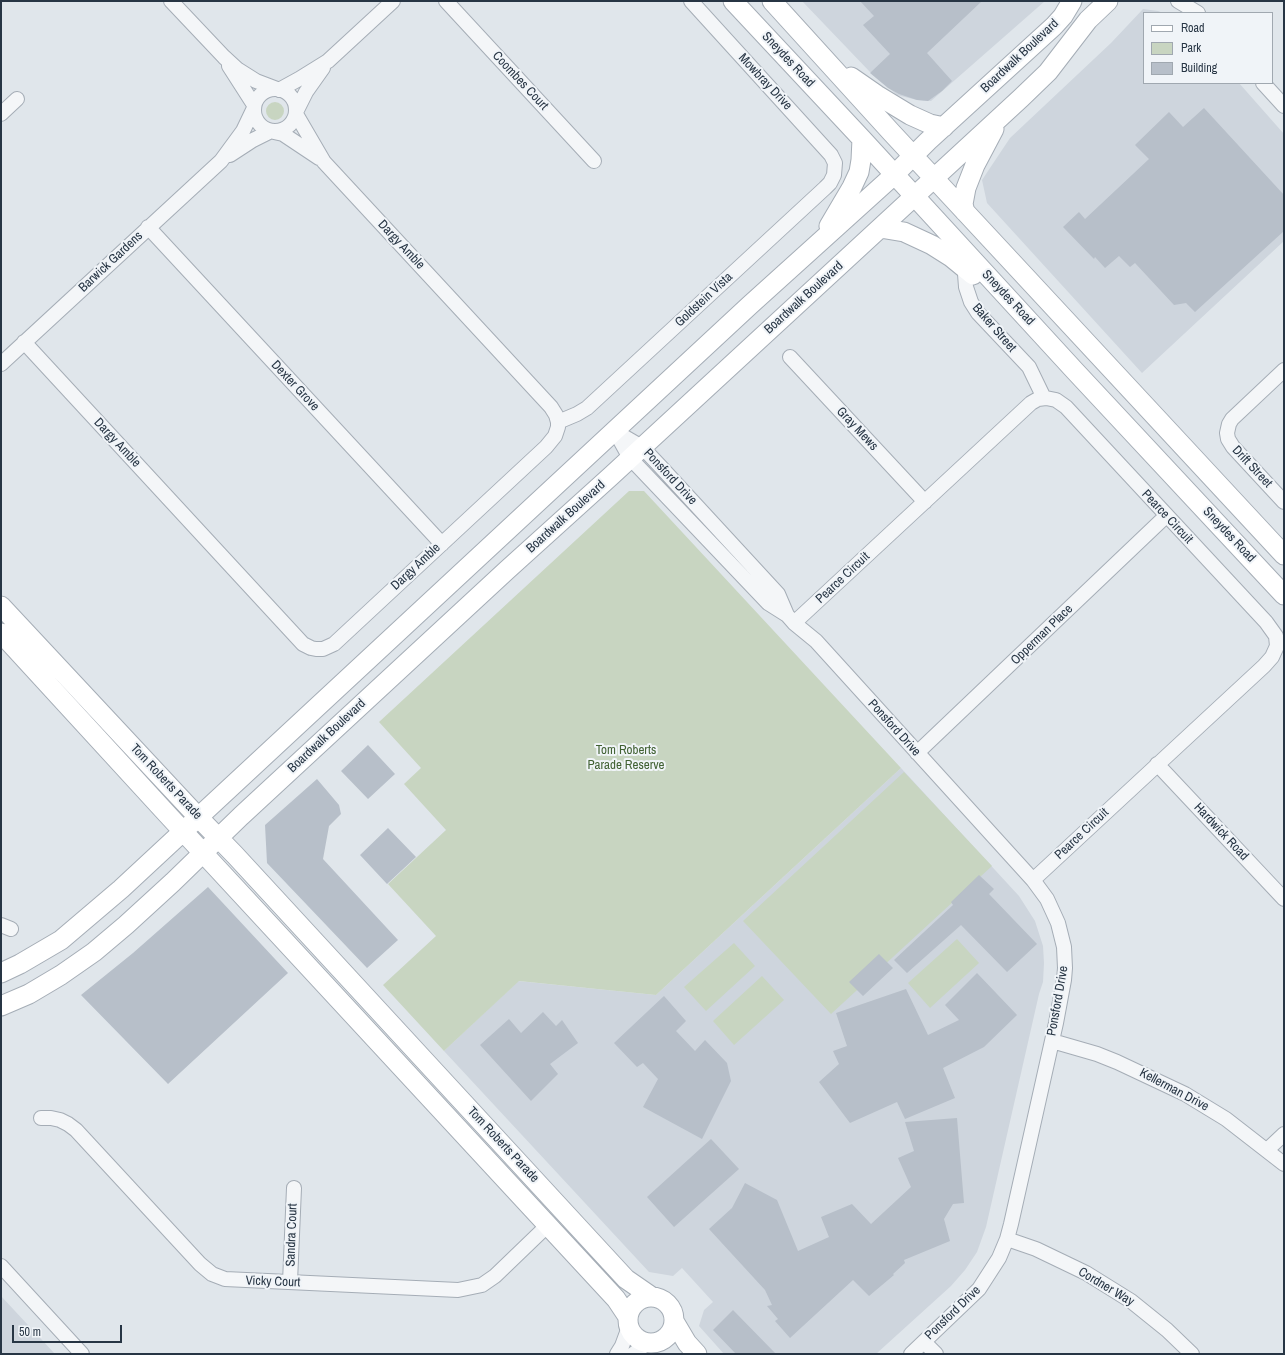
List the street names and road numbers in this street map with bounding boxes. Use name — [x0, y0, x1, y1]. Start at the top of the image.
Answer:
street label: Boardwalk Boulevard — [978, 16, 1062, 96]
street label: Sneydes Road — [758, 29, 818, 91]
street label: Coombes Court — [489, 48, 551, 114]
street label: Mowbray Drive — [735, 50, 795, 114]
street label: Dargy Amble — [374, 217, 428, 273]
street label: Barwick Gardens — [76, 228, 146, 296]
street label: Boardwalk Boulevard — [761, 259, 847, 337]
street label: Sneydes Road — [978, 267, 1038, 329]
street label: Goldstein Vista — [672, 270, 736, 330]
street label: Baker Street — [969, 301, 1019, 355]
street label: Dexter Grove — [268, 358, 322, 414]
street label: Gray Mews — [833, 404, 881, 454]
street label: Dargy Amble — [90, 415, 144, 471]
street label: Drift Street — [1229, 443, 1275, 491]
street label: Ponsford Drive — [640, 446, 700, 508]
street label: Boardwalk Boulevard — [523, 478, 609, 556]
street label: Pearce Circuit — [1138, 487, 1196, 547]
street label: Sneydes Road — [1199, 504, 1259, 566]
street label: Dargy Amble — [388, 540, 444, 594]
street label: Pearce Circuit — [813, 549, 873, 607]
street label: Opperman Place — [1008, 602, 1076, 668]
street label: Boardwalk Boulevard — [285, 696, 369, 776]
street label: Ponsford Drive — [864, 696, 924, 760]
street label: Tom Roberts Parade — [127, 741, 205, 823]
street label: Hardwick Road — [1190, 800, 1252, 864]
street label: Pearce Circuit — [1052, 805, 1112, 863]
street label: Ponsford Drive — [1044, 965, 1072, 1037]
street label: Kellerman Drive — [1137, 1065, 1211, 1115]
street label: Tom Roberts Parade — [464, 1104, 542, 1186]
street label: Sandra Court — [283, 1203, 301, 1267]
street label: Cordner Way — [1075, 1264, 1137, 1310]
street label: Vicky Court — [245, 1273, 301, 1291]
street label: Ponsford Drive — [922, 1283, 984, 1343]

